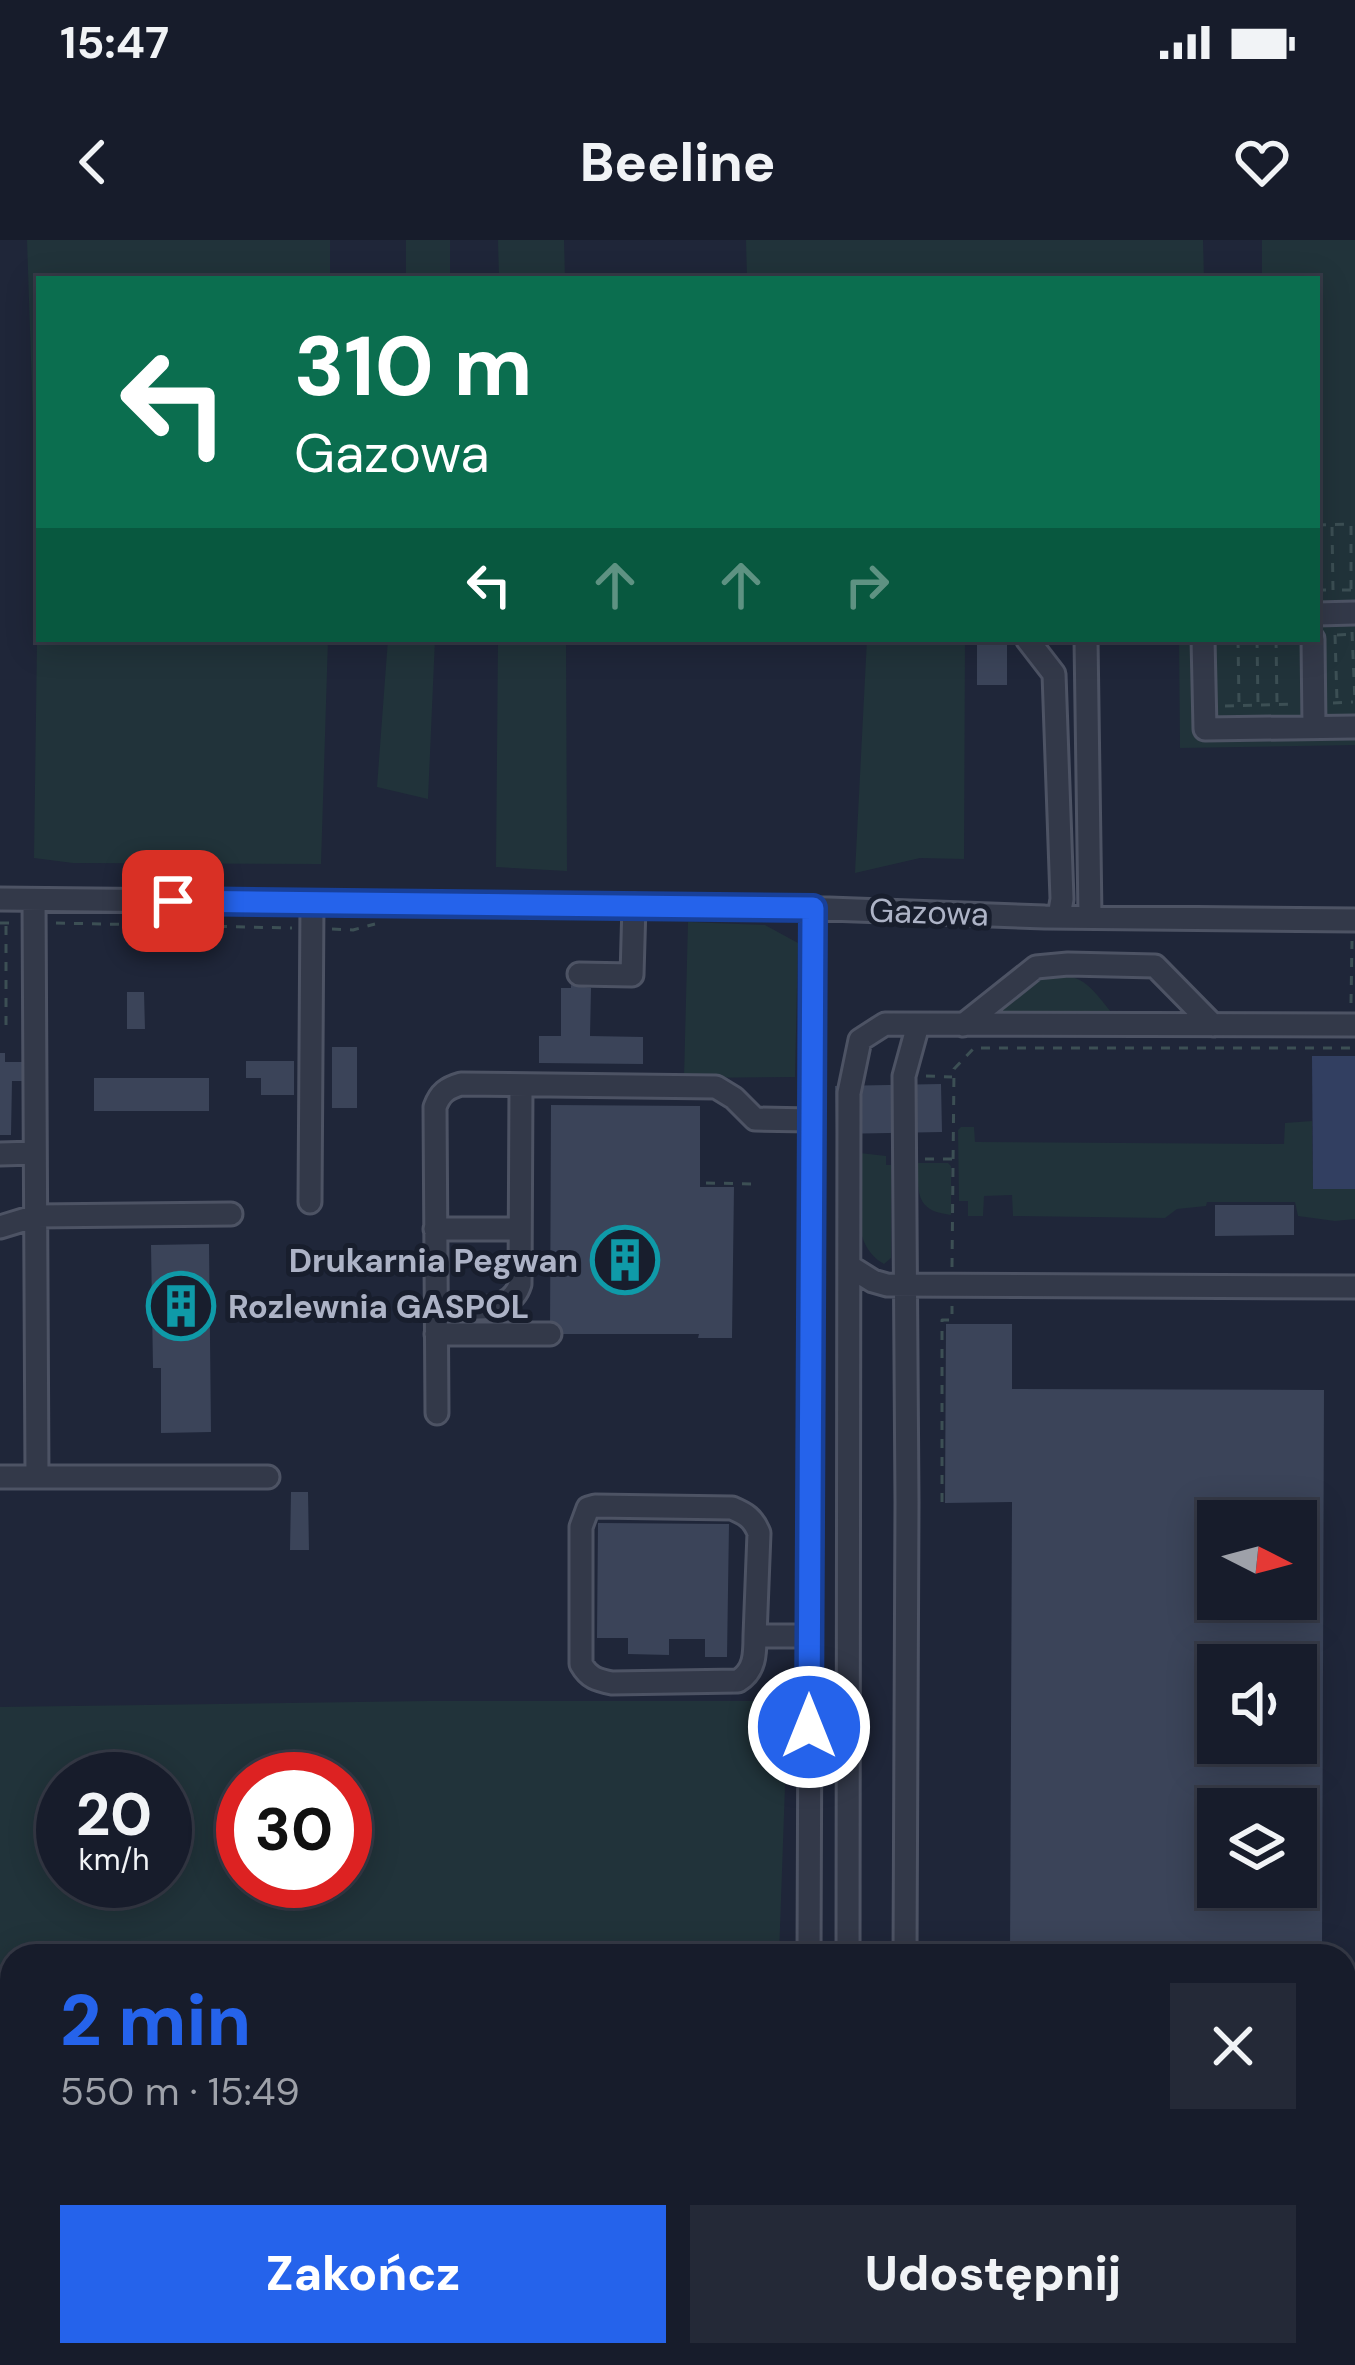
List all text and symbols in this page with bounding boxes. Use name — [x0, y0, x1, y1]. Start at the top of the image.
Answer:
text: 15:47 — [60, 13, 169, 72]
text: Beeline — [580, 127, 775, 198]
icon: back — [60, 129, 126, 195]
icon: heart — [1229, 129, 1295, 195]
text: 310 m — [294, 312, 533, 421]
icon: left — [96, 324, 252, 480]
text: Gazowa — [294, 418, 490, 489]
icon: left — [456, 552, 522, 618]
icon: ahead — [582, 552, 648, 618]
icon: ahead — [708, 552, 774, 618]
icon: right — [834, 552, 900, 618]
pin — [122, 850, 224, 952]
icon: arrive — [140, 868, 206, 934]
street label: Gazowa — [869, 888, 989, 936]
building icon: Drukarnia Pegwan — [590, 1225, 660, 1295]
place label: Drukarnia Pegwan — [289, 1239, 578, 1282]
building icon: Rozlewnia GASPOL — [146, 1271, 216, 1341]
place label: Rozlewnia GASPOL — [228, 1285, 529, 1328]
north arrow — [1197, 1500, 1317, 1620]
map controls — [1197, 1500, 1317, 1908]
button: sound — [1197, 1644, 1317, 1764]
position arrow — [746, 1664, 872, 1790]
speed limit sign: 30 — [216, 1752, 372, 1908]
text: 20 — [76, 1775, 152, 1854]
button: layers — [1197, 1788, 1317, 1908]
text: km/h — [79, 1840, 149, 1879]
text: 2 min — [60, 1974, 251, 2067]
button: close — [1170, 1983, 1296, 2109]
text: 550 m · 15:49 — [60, 2066, 300, 2117]
button: Zakończ — [60, 2205, 666, 2343]
button: Udostępnij — [690, 2205, 1296, 2343]

